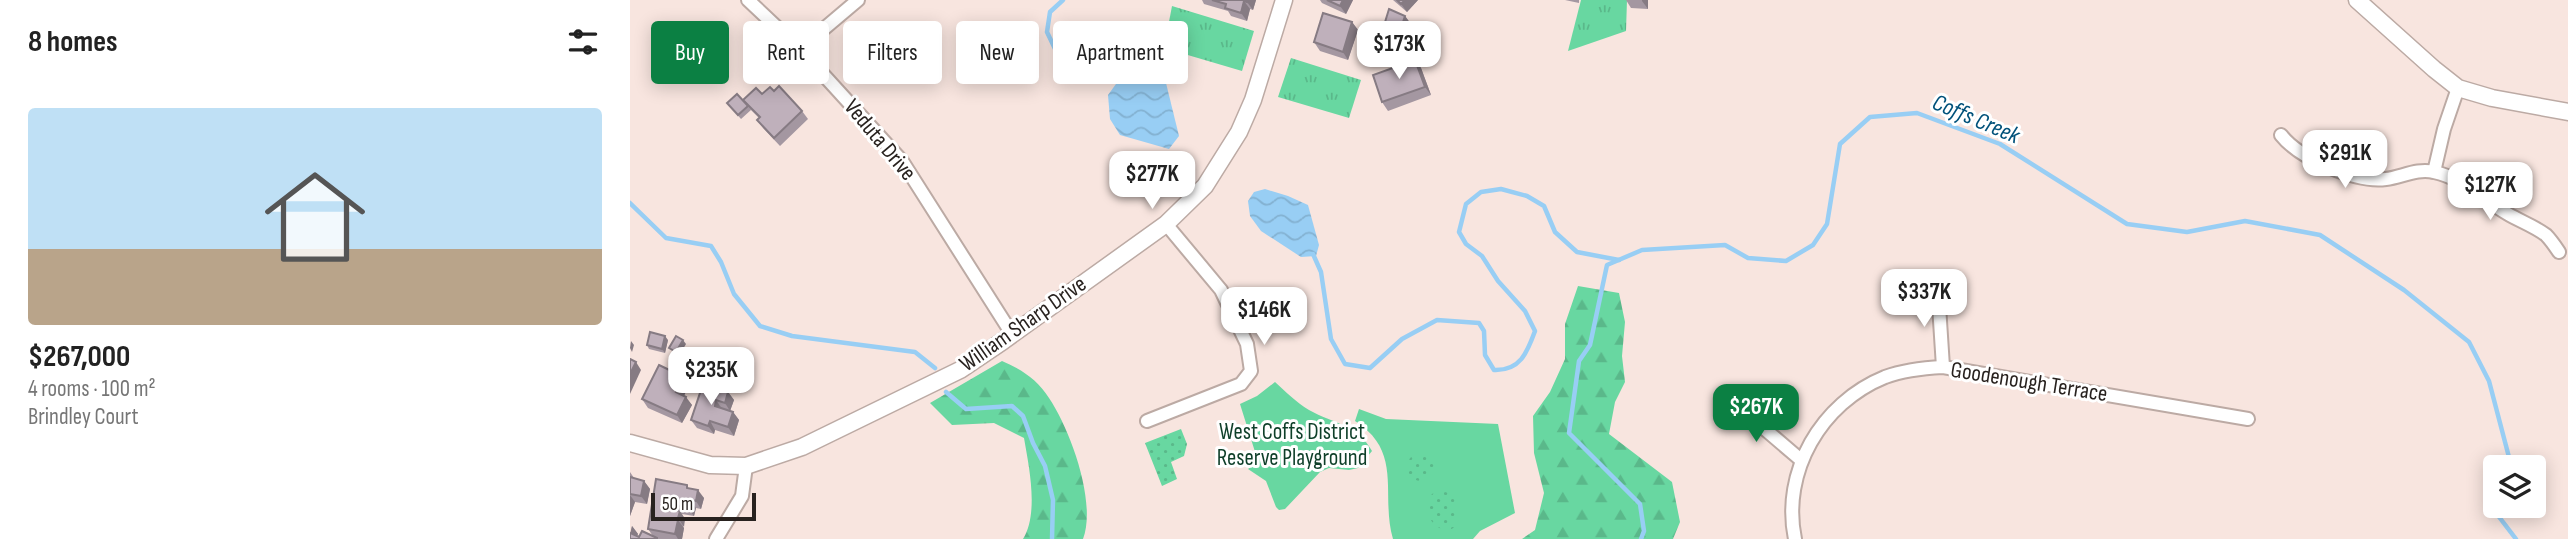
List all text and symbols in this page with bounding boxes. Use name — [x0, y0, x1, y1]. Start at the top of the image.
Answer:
chip: Buy — [651, 21, 729, 84]
chip: Rent — [743, 21, 829, 84]
chip: Filters — [843, 21, 942, 84]
chip: New — [956, 21, 1039, 84]
chip: Apartment — [1053, 21, 1188, 84]
pin: $173K — [1350, 22, 1448, 81]
icon: filters — [564, 23, 602, 61]
text: 8 homes — [28, 24, 117, 60]
text: $173K — [1373, 30, 1425, 58]
water label: Coffs Creek — [1928, 88, 2025, 151]
street label: Veduta Drive — [838, 94, 922, 186]
pin: $291K — [2296, 130, 2394, 190]
text: $291K — [2318, 139, 2372, 167]
pin: $277K — [1103, 152, 1201, 211]
icon: home — [252, 154, 378, 280]
text: $277K — [1125, 160, 1179, 188]
pin: $127K — [2441, 162, 2539, 222]
text: $127K — [2464, 171, 2516, 199]
street label: William Sharp Drive — [954, 270, 1092, 378]
pin: $337K — [1875, 270, 1973, 329]
text: $337K — [1897, 278, 1951, 306]
pin: $146K — [1215, 288, 1313, 347]
text: $146K — [1237, 296, 1291, 324]
text: $267,000 — [28, 339, 130, 375]
pin: $235K — [662, 348, 760, 407]
text: $235K — [684, 356, 738, 384]
street label: Goodenough Terrace — [1949, 356, 2109, 408]
text: 4 rooms · 100 m² — [28, 375, 156, 403]
pin: $267K — [1707, 384, 1805, 444]
text: $267K — [1729, 393, 1783, 421]
text: Brindley Court — [28, 403, 138, 431]
park label: West Coffs District Reserve Playground — [1217, 418, 1367, 472]
map controls — [2483, 455, 2546, 518]
button: layers — [2483, 455, 2546, 518]
scale bar — [651, 490, 756, 522]
text: 50 m — [662, 493, 693, 516]

